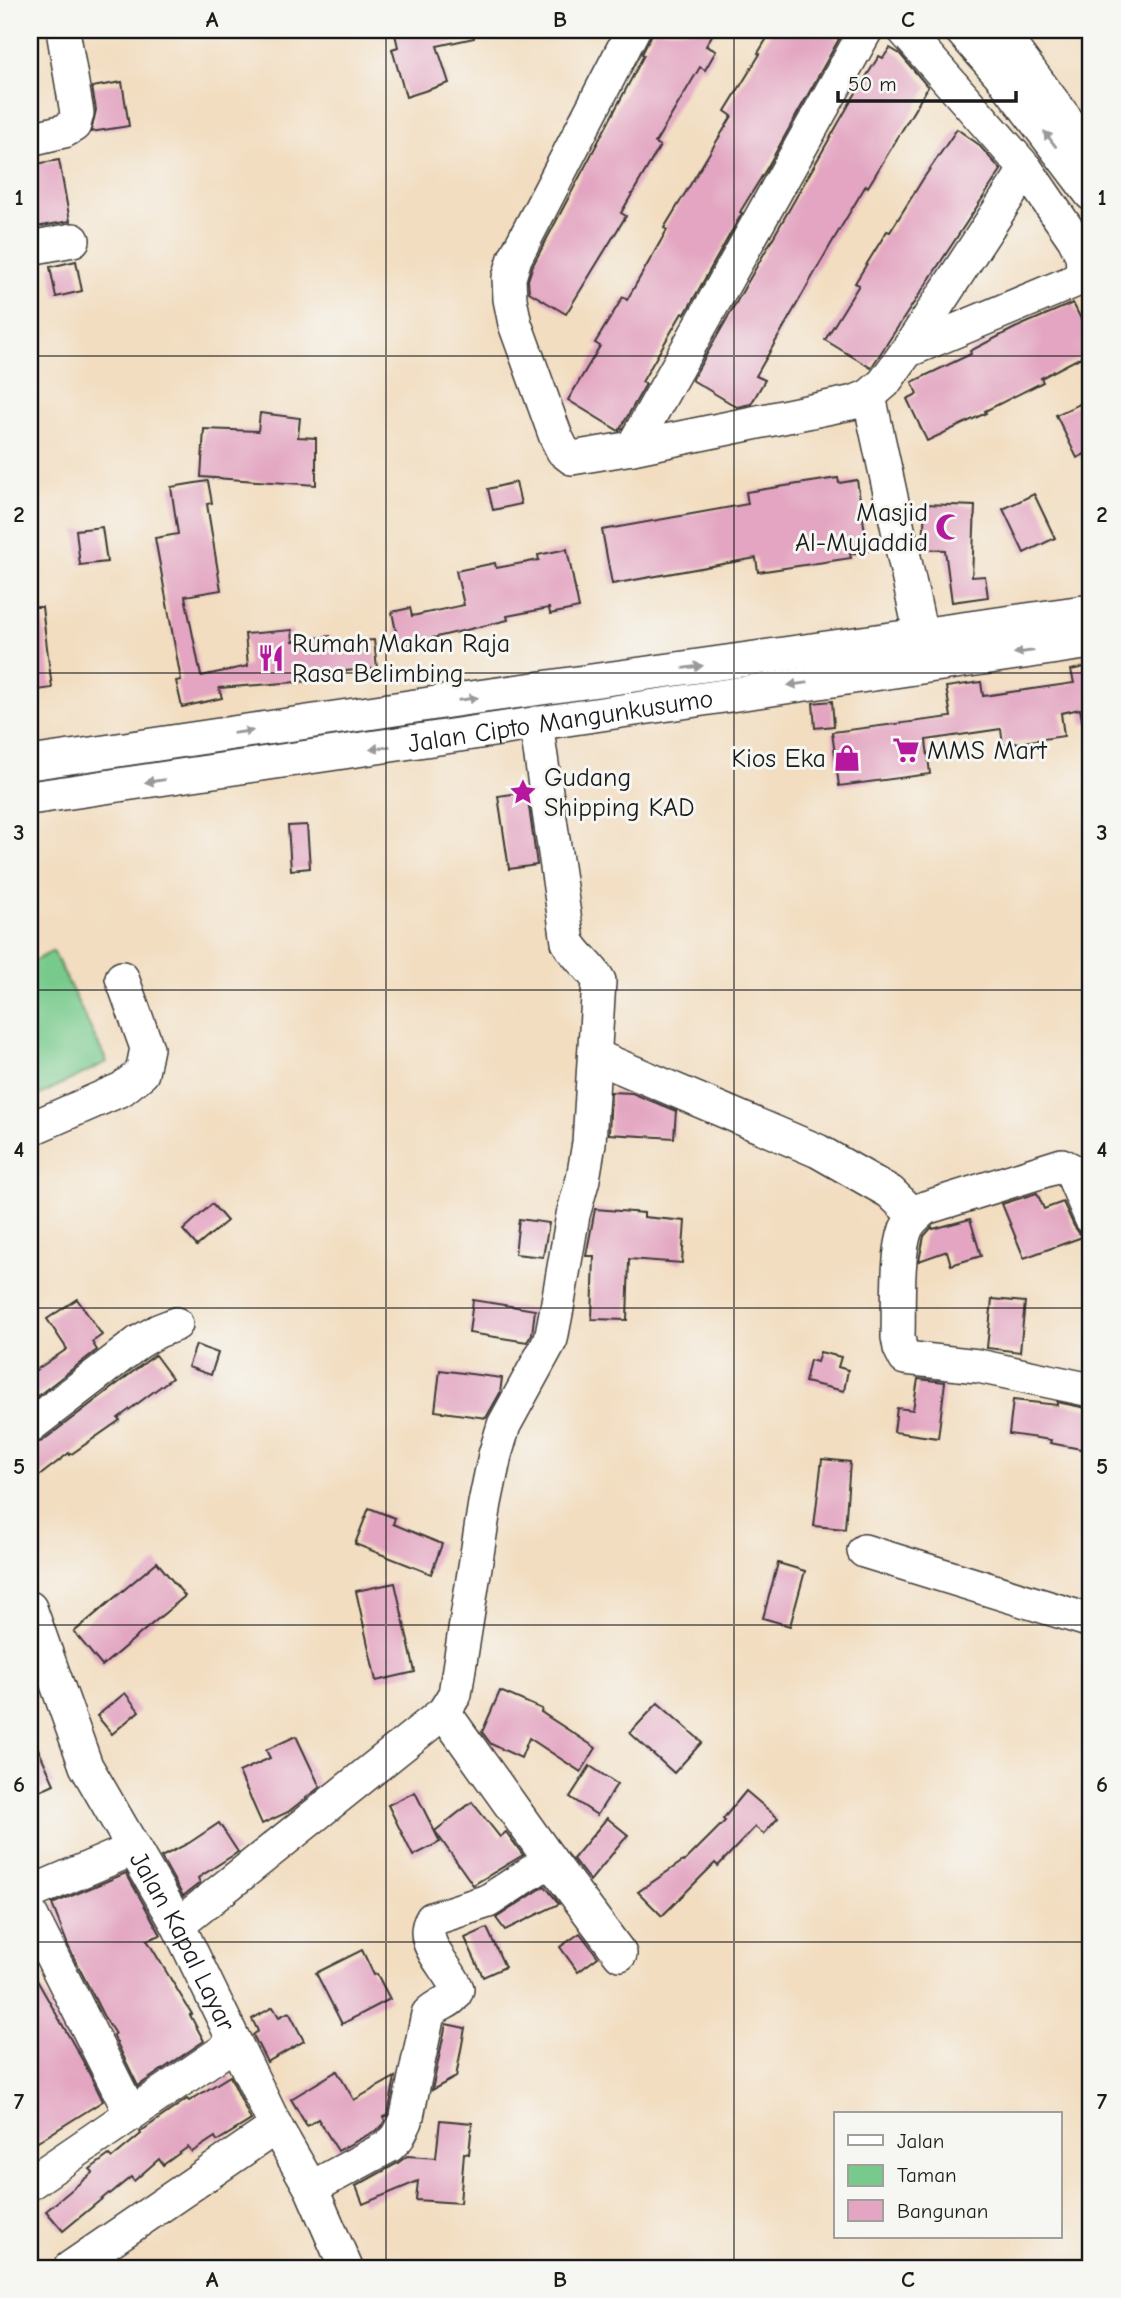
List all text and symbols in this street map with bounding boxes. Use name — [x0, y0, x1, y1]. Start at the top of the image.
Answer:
text: A — [206, 6, 219, 33]
text: B — [553, 6, 567, 33]
text: C — [901, 6, 915, 33]
scale bar — [838, 60, 1016, 104]
text: 50 m — [848, 72, 897, 96]
one-way arrow — [1042, 131, 1057, 149]
text: 1 — [14, 184, 24, 211]
text: 1 — [1097, 184, 1107, 211]
place label: Masjid Al-Mujaddid — [795, 498, 928, 558]
text: 2 — [13, 501, 25, 528]
text: 2 — [1096, 501, 1108, 528]
mosque icon: Masjid Al-Mujaddid — [934, 512, 964, 542]
place label: Rumah Makan Raja Rasa Belimbing — [292, 629, 510, 689]
restaurant icon: Rumah Makan Raja Rasa Belimbing — [256, 643, 286, 673]
one-way arrow — [1013, 646, 1035, 657]
one-way arrow — [682, 661, 704, 672]
one-way arrow — [787, 679, 809, 690]
street label: Jalan Cipto Mangunkusumo — [406, 684, 715, 759]
one-way arrow — [457, 693, 479, 704]
one-way arrow — [232, 726, 254, 737]
supermarket icon: MMS Mart — [891, 735, 921, 765]
place label: MMS Mart — [927, 736, 1048, 766]
one-way arrow — [369, 743, 391, 754]
shop icon: Kios Eka — [832, 743, 862, 773]
place label: Kios Eka — [731, 744, 826, 774]
place label: Gudang Shipping KAD — [544, 763, 695, 823]
one-way arrow — [144, 775, 166, 786]
place icon: Gudang Shipping KAD — [508, 777, 538, 807]
text: 3 — [13, 819, 25, 846]
text: 3 — [1096, 819, 1108, 846]
text: 4 — [14, 1136, 25, 1163]
text: 4 — [1097, 1136, 1108, 1163]
text: 5 — [13, 1453, 25, 1480]
text: 5 — [1096, 1453, 1108, 1480]
text: 6 — [13, 1771, 25, 1798]
text: 6 — [1096, 1771, 1108, 1798]
street label: Jalan Kapal Layar — [123, 1847, 241, 2037]
text: 7 — [14, 2088, 25, 2115]
text: 7 — [1097, 2088, 1108, 2115]
legend — [834, 2112, 1062, 2238]
text: Jalan — [897, 2129, 944, 2153]
text: Taman — [897, 2163, 957, 2187]
text: Bangunan — [897, 2199, 988, 2223]
text: A — [206, 2266, 219, 2293]
text: B — [553, 2266, 567, 2293]
text: C — [901, 2266, 915, 2293]

